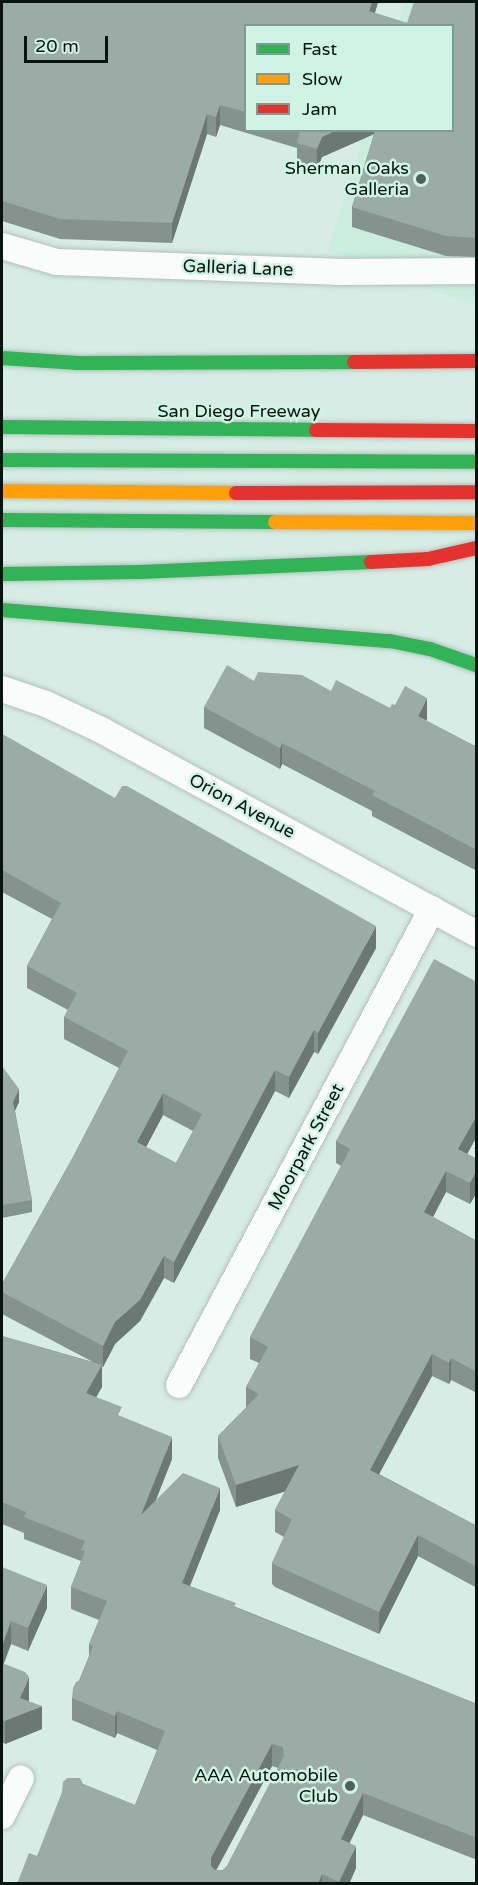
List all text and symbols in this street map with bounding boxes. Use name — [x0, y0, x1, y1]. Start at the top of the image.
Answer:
scale bar — [27, 24, 111, 62]
legend — [244, 24, 454, 132]
text: 20 m — [35, 35, 79, 57]
text: Fast — [302, 38, 337, 60]
text: Slow — [302, 68, 343, 90]
text: Jam — [302, 98, 337, 120]
place label: Sherman Oaks Galleria — [285, 158, 409, 201]
marker: Sherman Oaks Galleria — [414, 172, 428, 186]
street label: Galleria Lane — [182, 255, 294, 281]
street label: San Diego Freeway — [158, 400, 320, 422]
street label: Orion Avenue — [185, 769, 299, 843]
street label: Moorpark Street — [264, 1080, 348, 1214]
place label: AAA Automobile Club — [194, 1765, 338, 1808]
marker: AAA Automobile Club — [343, 1779, 357, 1793]

